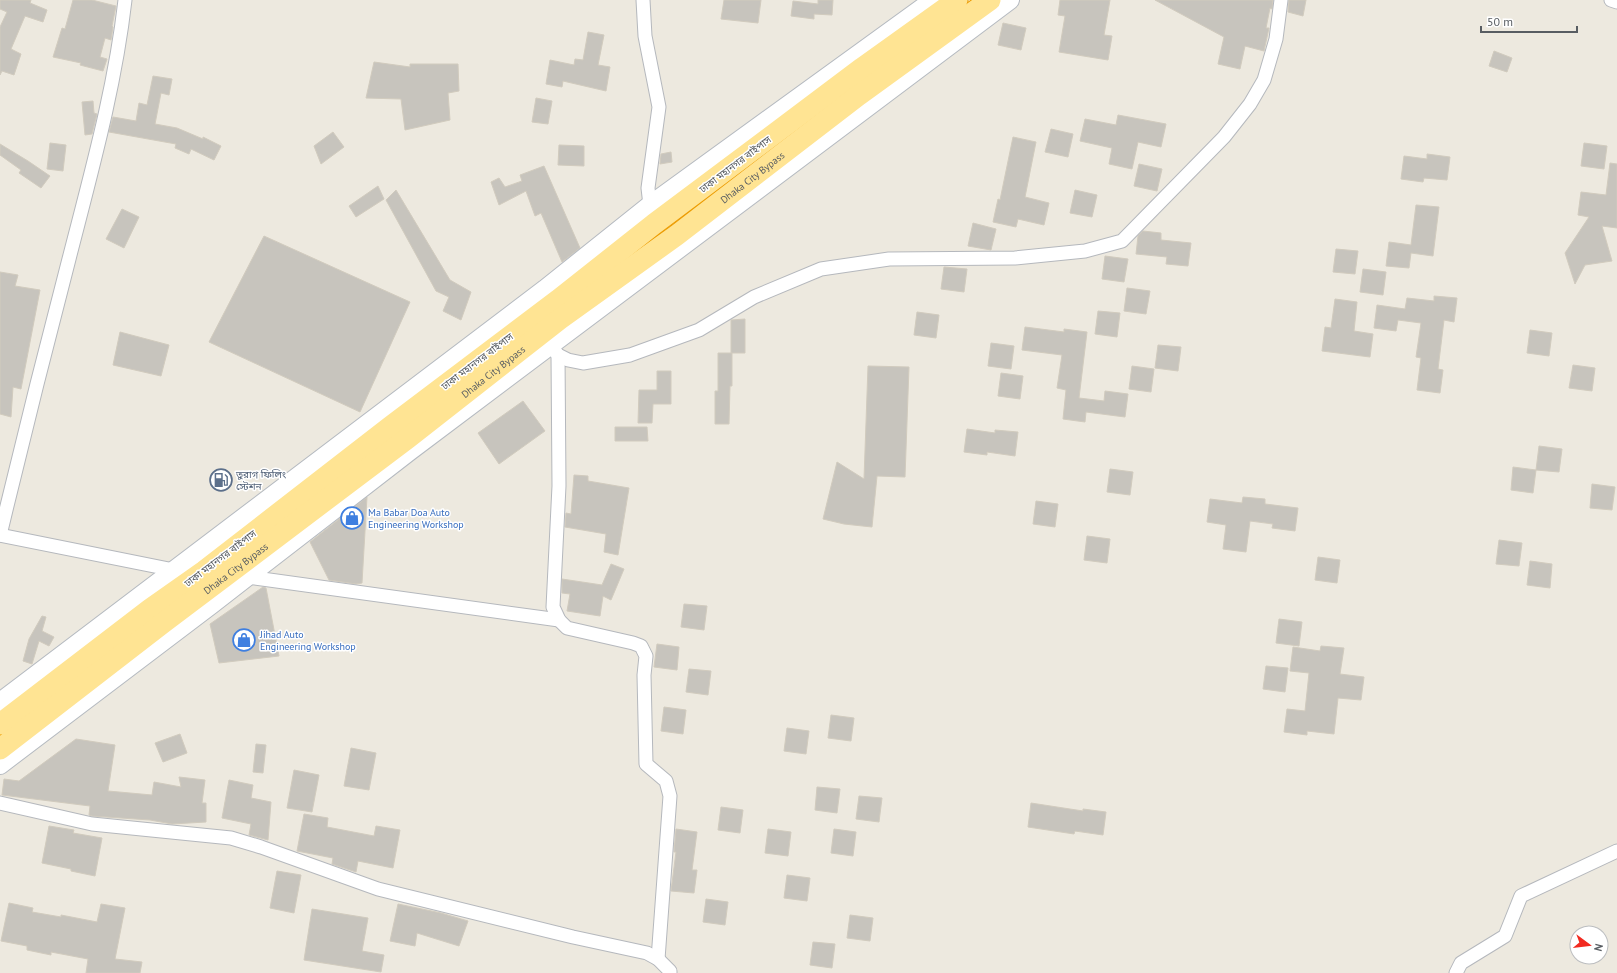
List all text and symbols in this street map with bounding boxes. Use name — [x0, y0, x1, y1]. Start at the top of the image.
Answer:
scale bar — [1481, 8, 1577, 34]
text: 50 m — [1487, 14, 1513, 29]
street label: ঢাকা মহানগর বাইপাস — [696, 133, 774, 196]
street label: Dhaka City Bypass — [718, 149, 787, 206]
street label: ঢাকা মহানগর বাইপাস — [438, 330, 516, 393]
street label: Dhaka City Bypass — [459, 343, 528, 401]
fuel station icon: তুরাগ ফিলিং স্টেশন — [208, 467, 234, 493]
place label: তুরাগ ফিলিং স্টেশন — [235, 468, 287, 493]
shop icon: Ma Babar Doa Auto Engineering Workshop — [339, 505, 365, 531]
place label: Ma Babar Doa Auto Engineering Workshop — [368, 506, 464, 531]
street label: ঢাকা মহানগর বাইপাস — [181, 527, 259, 590]
street label: Dhaka City Bypass — [201, 540, 271, 597]
shop icon: Jihad Auto Engineering Workshop — [231, 627, 257, 653]
place label: Jihad Auto Engineering Workshop — [259, 628, 356, 653]
north arrow — [1569, 925, 1609, 965]
text: N — [1591, 942, 1606, 953]

